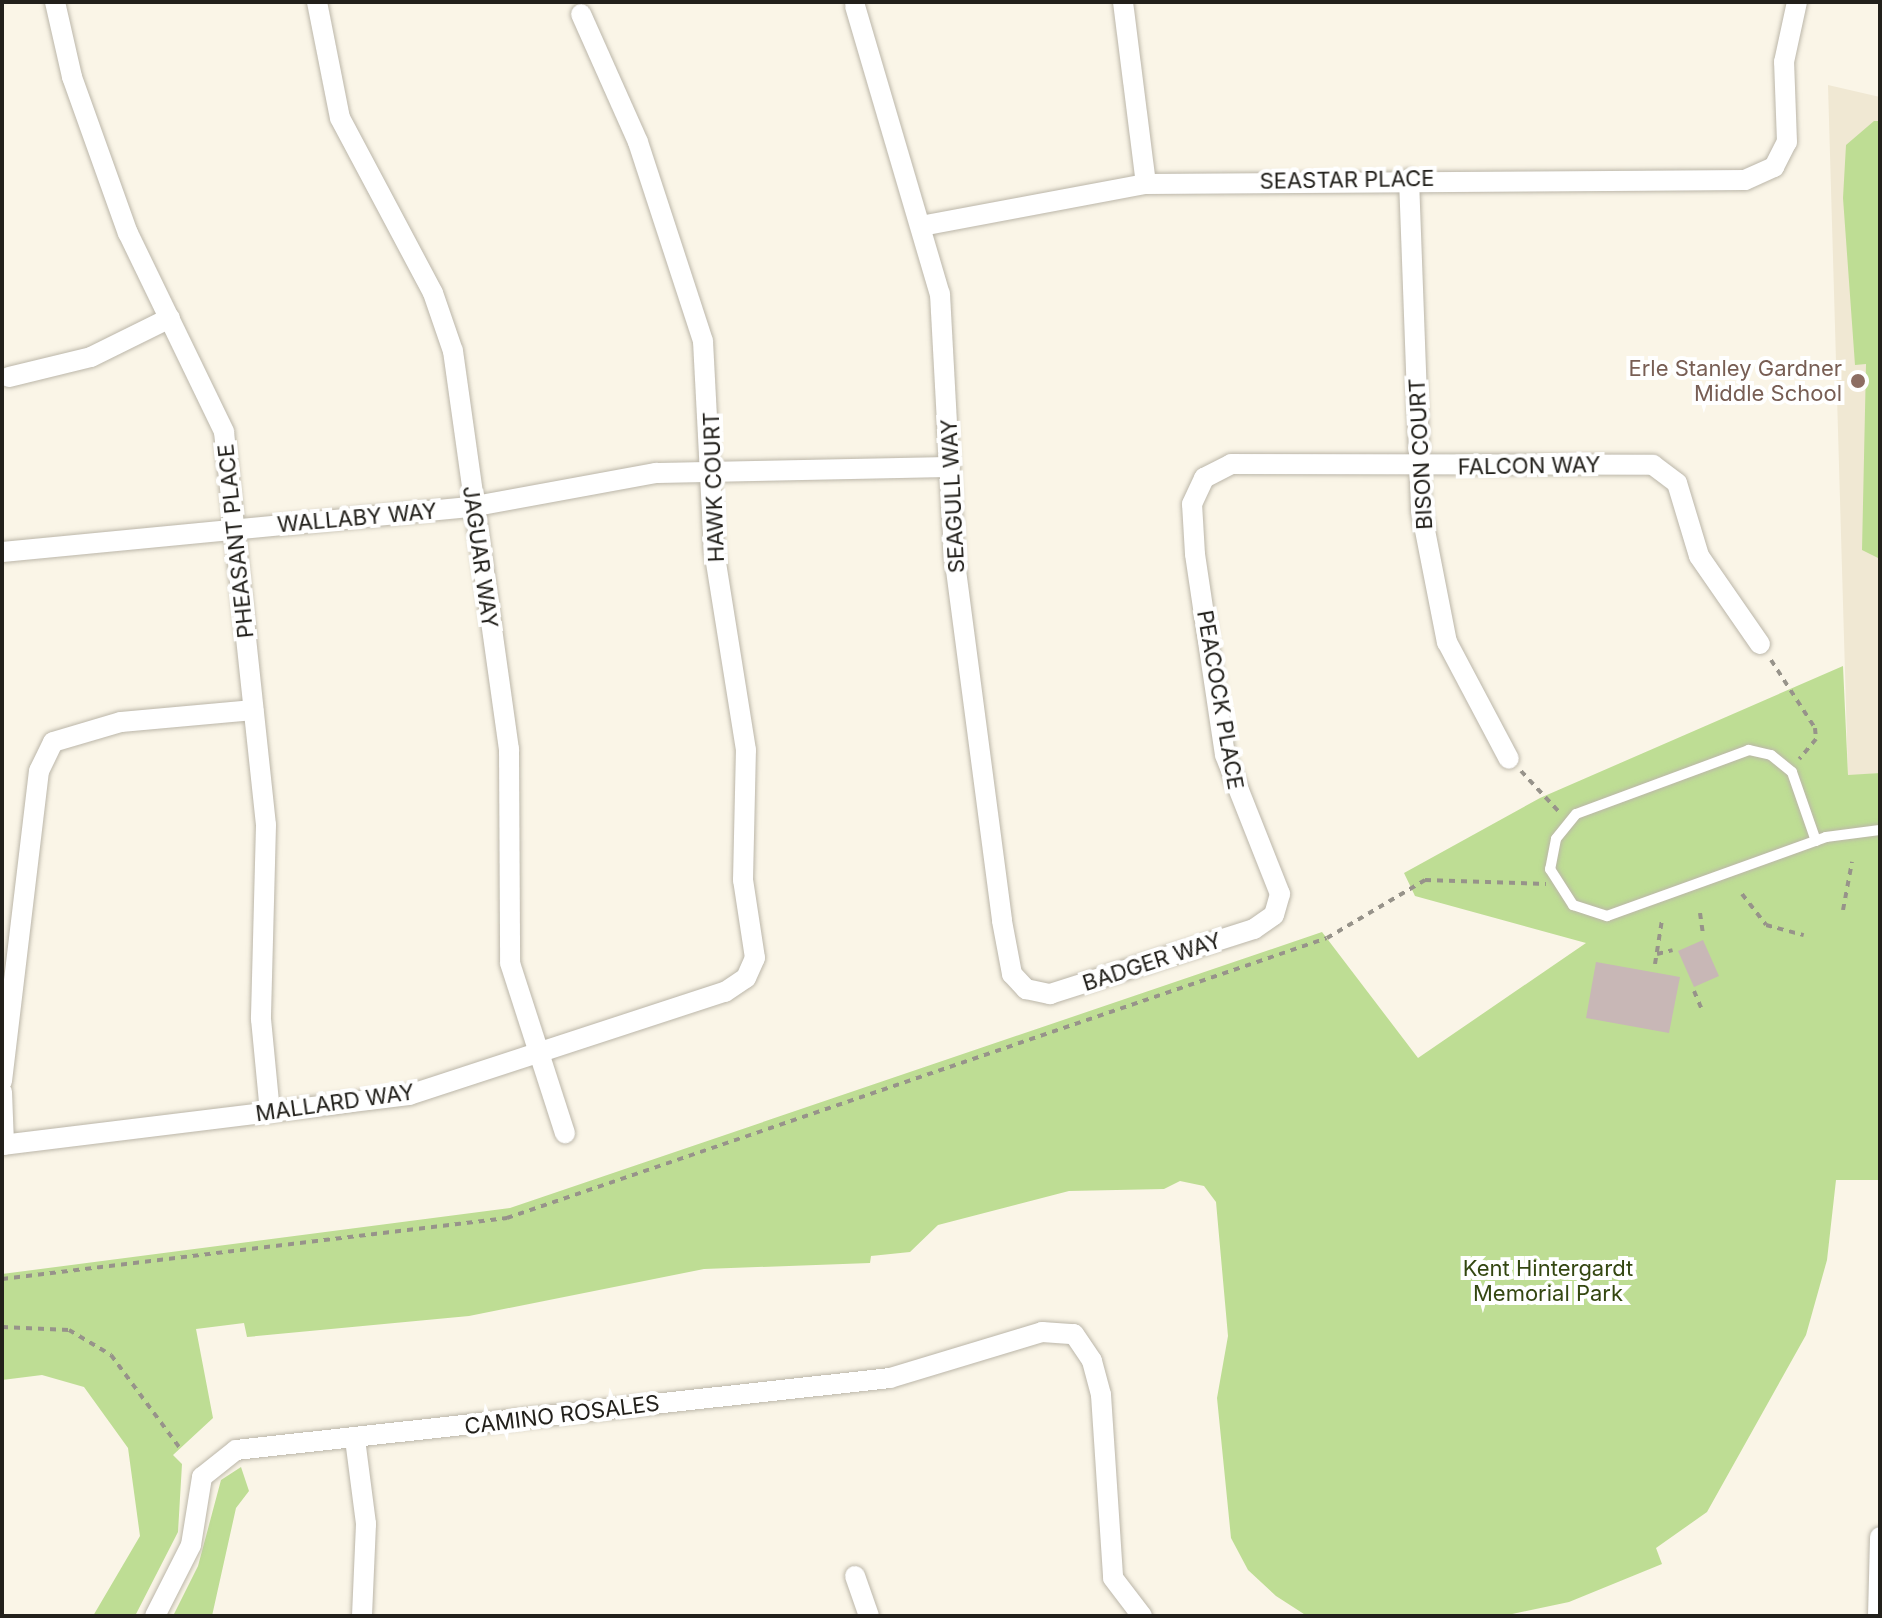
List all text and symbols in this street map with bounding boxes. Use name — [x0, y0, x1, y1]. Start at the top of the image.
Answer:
street label: SEASTAR PLACE — [1259, 165, 1435, 195]
place label: Erle Stanley Gardner Middle School — [1628, 355, 1842, 406]
marker: Erle Stanley Gardner Middle School — [1849, 372, 1867, 390]
street label: BISON COURT — [1404, 378, 1438, 530]
street label: HAWK COURT — [698, 411, 730, 563]
street label: SEAGULL WAY — [936, 418, 970, 574]
street label: PHEASANT PLACE — [213, 443, 259, 639]
street label: FALCON WAY — [1458, 452, 1600, 480]
street label: JAGUAR WAY — [457, 484, 503, 630]
street label: WALLABY WAY — [276, 498, 438, 538]
street label: PEACOCK PLACE — [1191, 608, 1249, 792]
street label: BADGER WAY — [1079, 927, 1225, 997]
street label: MALLARD WAY — [254, 1079, 416, 1127]
park label: Kent Hintergardt Memorial Park — [1463, 1255, 1633, 1306]
street label: CAMINO ROSALES — [463, 1390, 661, 1440]

